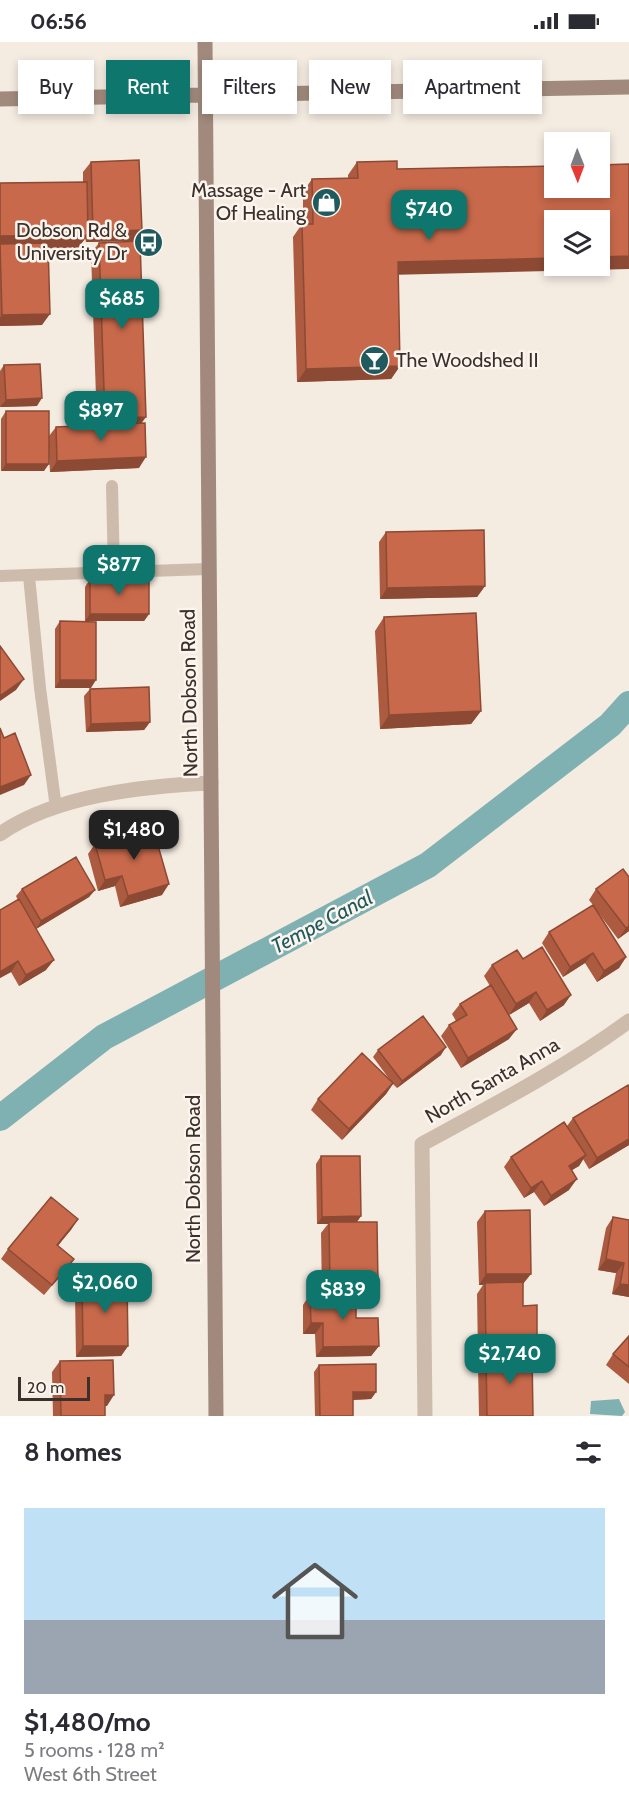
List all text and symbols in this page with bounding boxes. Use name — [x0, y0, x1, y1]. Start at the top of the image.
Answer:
text: 06:56 — [30, 8, 87, 35]
chip: Buy — [18, 60, 94, 114]
chip: Rent — [106, 60, 190, 114]
chip: Filters — [202, 60, 297, 114]
chip: New — [309, 60, 391, 114]
chip: Apartment — [403, 60, 542, 114]
north arrow — [544, 132, 610, 198]
map controls — [544, 132, 610, 276]
place label: Massage - Art Of Healing — [191, 178, 307, 225]
shop icon: Massage - Art Of Healing — [311, 186, 343, 218]
pin: $740 — [393, 190, 465, 241]
text: $740 — [405, 197, 453, 221]
button: layers — [544, 210, 610, 276]
place label: Dobson Rd & University Dr — [16, 218, 128, 265]
bus stop icon: Dobson Rd & University Dr — [132, 226, 164, 258]
pin: $685 — [86, 279, 158, 330]
text: $685 — [99, 286, 145, 310]
bar icon: The Woodshed II — [359, 344, 391, 376]
place label: The Woodshed II — [396, 348, 539, 372]
pin: $897 — [65, 391, 137, 442]
text: $897 — [78, 398, 124, 422]
pin: $877 — [83, 545, 155, 596]
text: $877 — [97, 552, 141, 576]
street label: North Dobson Road — [176, 609, 202, 777]
pin: $1,480 — [85, 810, 183, 861]
text: $1,480 — [103, 817, 165, 841]
water label: Tempe Canal — [267, 884, 377, 959]
street label: North Santa Anna — [421, 1032, 564, 1128]
street label: North Dobson Road — [181, 1095, 205, 1263]
pin: $2,060 — [56, 1263, 154, 1314]
text: $2,060 — [72, 1270, 138, 1294]
pin: $839 — [307, 1270, 379, 1321]
text: $839 — [320, 1277, 366, 1301]
pin: $2,740 — [461, 1334, 559, 1385]
text: $2,740 — [479, 1341, 541, 1365]
scale bar — [18, 1374, 90, 1402]
text: 20 m — [27, 1378, 64, 1397]
text: 8 homes — [24, 1436, 122, 1468]
icon: filters — [572, 1436, 605, 1469]
icon: home — [261, 1547, 369, 1655]
text: $1,480/mo — [24, 1706, 151, 1738]
text: 5 rooms · 128 m² — [24, 1738, 165, 1762]
text: West 6th Street — [24, 1762, 157, 1786]

